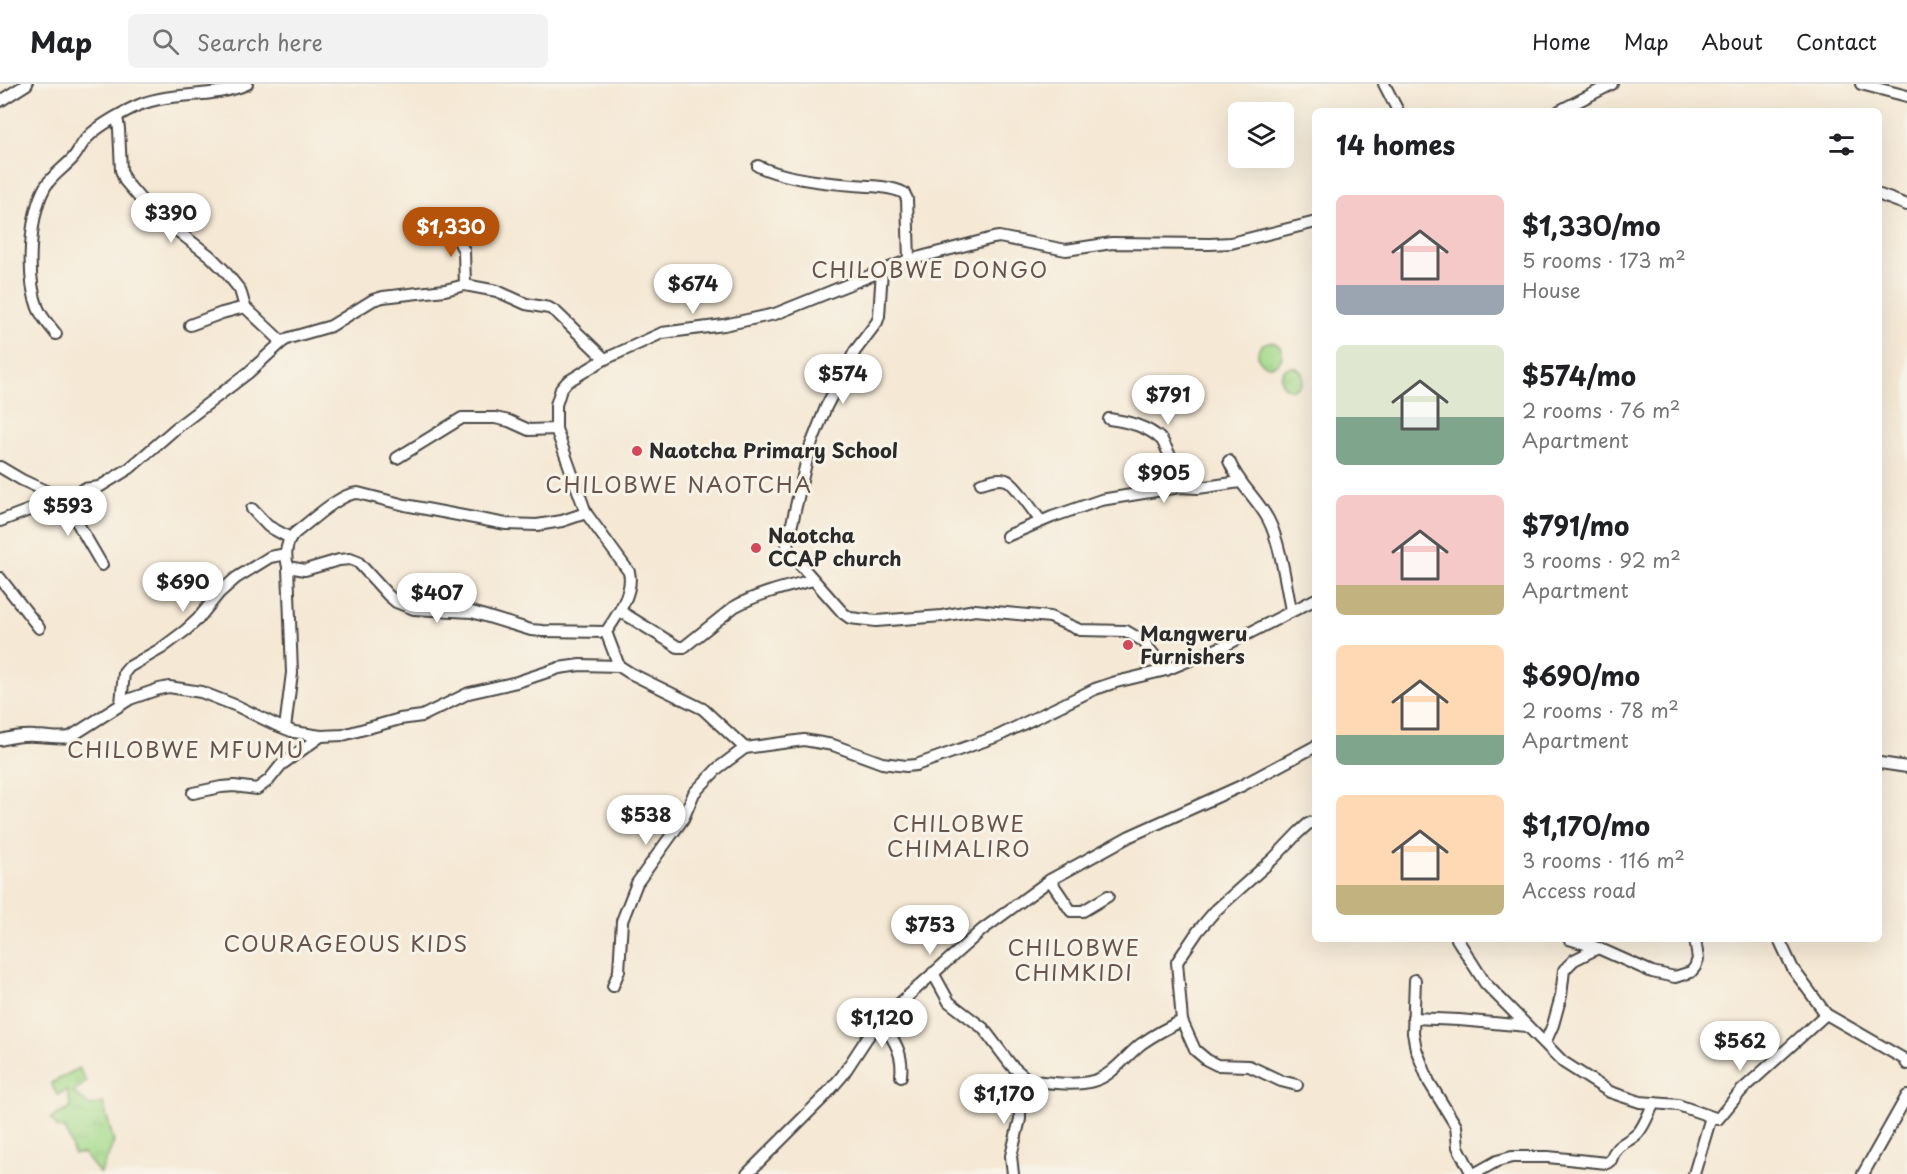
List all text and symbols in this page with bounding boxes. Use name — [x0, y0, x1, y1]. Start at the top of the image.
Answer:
search box — [128, 14, 548, 68]
text: Map — [30, 20, 92, 63]
icon: search — [149, 25, 182, 58]
text: Search here — [197, 25, 323, 58]
text: Home — [1532, 25, 1591, 57]
text: Map — [1624, 25, 1669, 57]
text: About — [1702, 25, 1763, 57]
text: Contact — [1796, 25, 1877, 57]
map controls — [1228, 102, 1294, 168]
button: layers — [1228, 102, 1294, 168]
text: 14 homes — [1336, 125, 1455, 164]
icon: filters — [1825, 128, 1858, 161]
pin: $390 — [135, 193, 207, 244]
text: $390 — [145, 197, 197, 227]
text: $1,330/mo — [1522, 206, 1661, 245]
pin: $1,330 — [402, 207, 500, 258]
text: $1,330 — [416, 211, 486, 241]
icon: home — [1384, 219, 1456, 291]
text: 5 rooms · 173 m² — [1522, 245, 1686, 275]
district label: CHILOBWE DONGO — [811, 252, 1049, 285]
pin: $674 — [657, 264, 729, 315]
text: $674 — [668, 268, 718, 298]
text: House — [1522, 275, 1581, 305]
pin: $574 — [807, 354, 879, 405]
text: $574/mo — [1522, 356, 1636, 395]
text: $574 — [818, 358, 868, 388]
icon: home — [1384, 369, 1456, 441]
pin: $791 — [1132, 375, 1204, 426]
text: $791 — [1146, 379, 1190, 409]
text: 2 rooms · 76 m² — [1522, 395, 1680, 425]
text: Apartment — [1522, 425, 1629, 455]
place label: Naotcha Primary School — [649, 435, 898, 465]
marker: Naotcha Primary School — [630, 444, 644, 458]
pin: $905 — [1128, 453, 1200, 504]
text: $905 — [1138, 457, 1190, 487]
district label: CHILOBWE NAOTCHA — [545, 467, 813, 500]
pin: $593 — [32, 486, 104, 537]
text: $593 — [43, 490, 93, 520]
text: $791/mo — [1522, 506, 1629, 545]
icon: home — [1384, 519, 1456, 591]
place label: Naotcha CCAP church — [768, 520, 902, 573]
marker: Naotcha CCAP church — [749, 541, 763, 555]
text: 3 rooms · 92 m² — [1522, 545, 1681, 575]
pin: $690 — [147, 562, 219, 613]
text: $690 — [156, 566, 210, 596]
pin: $407 — [401, 573, 473, 624]
text: Apartment — [1522, 575, 1629, 605]
text: $407 — [411, 577, 463, 607]
place label: Mangweru Furnishers — [1140, 618, 1247, 671]
marker: Mangweru Furnishers — [1121, 638, 1135, 652]
text: $690/mo — [1522, 656, 1640, 695]
icon: home — [1384, 669, 1456, 741]
text: 2 rooms · 78 m² — [1522, 695, 1679, 725]
text: Apartment — [1522, 725, 1629, 755]
district label: CHILOBWE MFUMU — [67, 732, 305, 765]
pin: $538 — [610, 795, 682, 846]
text: $538 — [621, 799, 671, 829]
district label: CHILOBWE CHIMALIRO — [887, 806, 1031, 864]
text: $1,170/mo — [1522, 806, 1650, 845]
icon: home — [1384, 819, 1456, 891]
text: 3 rooms · 116 m² — [1522, 845, 1685, 875]
text: Access road — [1522, 875, 1636, 905]
pin: $753 — [894, 905, 966, 956]
text: $753 — [905, 909, 955, 939]
district label: COURAGEOUS KIDS — [223, 926, 469, 959]
district label: CHILOBWE CHIMKIDI — [1007, 930, 1141, 988]
pin: $1,120 — [833, 998, 931, 1049]
text: $1,120 — [850, 1002, 914, 1032]
pin: $562 — [1704, 1021, 1776, 1072]
text: $562 — [1714, 1025, 1766, 1055]
pin: $1,170 — [955, 1074, 1053, 1125]
text: $1,170 — [974, 1078, 1035, 1108]

